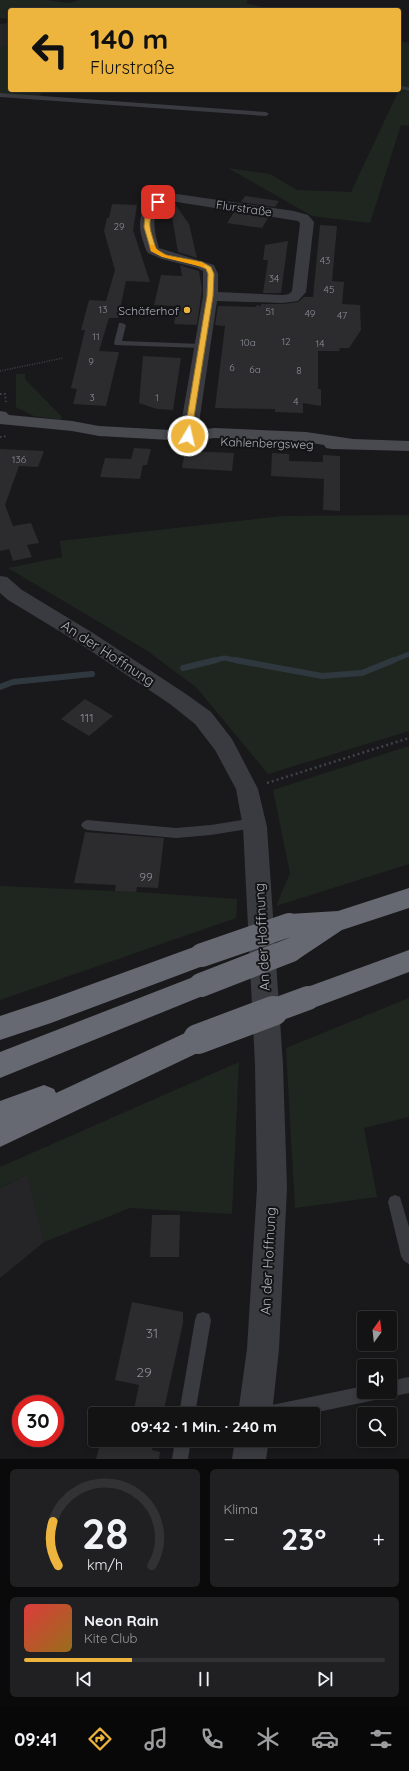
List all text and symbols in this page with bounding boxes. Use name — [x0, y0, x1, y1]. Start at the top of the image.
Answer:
text: 140 m — [90, 21, 168, 56]
icon: left — [24, 24, 76, 76]
text: Flurstraße — [90, 56, 175, 79]
pin — [141, 185, 175, 219]
icon: arrive — [147, 191, 169, 213]
street label: Flurstraße — [215, 197, 273, 219]
house number: 29 — [113, 220, 125, 233]
house number: 43 — [320, 254, 330, 267]
house number: 34 — [269, 272, 279, 285]
house number: 45 — [324, 283, 334, 296]
house number: 13 — [99, 303, 107, 316]
place label: Schäferhof — [118, 303, 180, 318]
marker: Schäferhof — [182, 305, 192, 315]
house number: 51 — [265, 305, 275, 318]
house number: 49 — [305, 307, 316, 320]
house number: 47 — [337, 309, 347, 322]
house number: 11 — [92, 330, 100, 343]
house number: 12 — [281, 335, 291, 348]
house number: 10a — [240, 336, 256, 349]
house number: 14 — [316, 337, 324, 350]
house number: 9 — [88, 355, 94, 368]
house number: 6 — [229, 361, 235, 374]
house number: 6a — [249, 363, 261, 376]
house number: 8 — [296, 364, 302, 377]
house number: 3 — [89, 391, 95, 404]
house number: 1 — [155, 391, 159, 404]
house number: 4 — [293, 395, 299, 408]
position arrow — [167, 415, 209, 457]
street label: Kahlenbergsweg — [220, 434, 314, 452]
house number: 136 — [12, 453, 27, 466]
street label: An der Hoffnung — [58, 616, 158, 690]
house number: 111 — [80, 710, 94, 725]
house number: 99 — [139, 869, 153, 884]
street label: An der Hoffnung — [250, 883, 274, 991]
street label: An der Hoffnung — [256, 1207, 280, 1315]
north arrow — [357, 1311, 397, 1351]
map controls — [357, 1311, 397, 1447]
house number: 31 — [146, 1324, 158, 1342]
button: sound — [357, 1359, 397, 1399]
house number: 29 — [136, 1363, 152, 1381]
speed limit sign: 30 — [12, 1395, 64, 1447]
button: search — [357, 1407, 397, 1447]
text: 09:42 · 1 Min. · 240 m — [131, 1417, 277, 1436]
text: Klima — [224, 1501, 258, 1517]
text: 28 — [82, 1507, 128, 1559]
text: 23° — [281, 1520, 326, 1558]
text: − — [224, 1525, 235, 1553]
text: + — [373, 1525, 385, 1553]
text: km/h — [87, 1556, 123, 1574]
text: Neon Rain — [84, 1611, 159, 1630]
text: Kite Club — [84, 1630, 137, 1646]
icon: previous — [73, 1668, 95, 1690]
icon: pause — [193, 1668, 215, 1690]
icon: next — [314, 1668, 336, 1690]
icon: directions — [86, 1725, 114, 1753]
icon: music — [142, 1725, 170, 1753]
icon: phone — [198, 1725, 226, 1753]
icon: climate — [254, 1725, 282, 1753]
icon: car — [311, 1725, 339, 1753]
icon: filters — [367, 1725, 395, 1753]
text: 09:41 — [14, 1728, 57, 1751]

